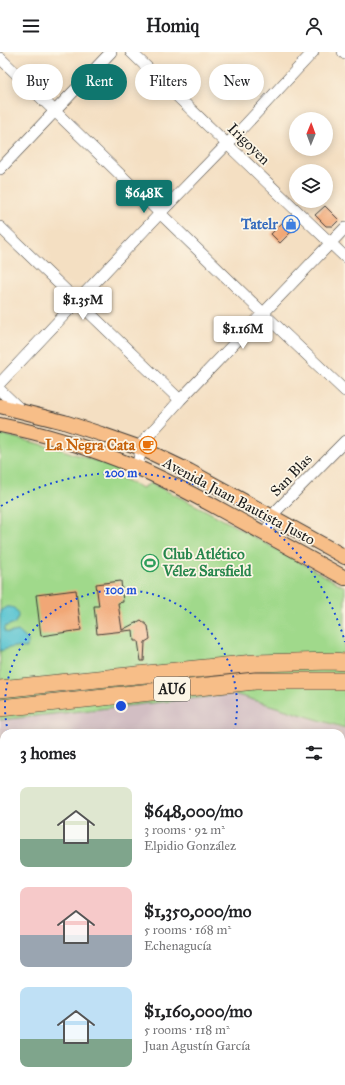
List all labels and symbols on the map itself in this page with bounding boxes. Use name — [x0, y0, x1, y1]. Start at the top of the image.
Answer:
north arrow — [289, 112, 333, 156]
street label: Irigoyen — [224, 119, 274, 169]
pin: $648K — [116, 180, 172, 214]
shop icon: Tatelr — [281, 214, 301, 234]
place label: Tatelr — [240, 215, 278, 233]
pin: $1.35M — [50, 287, 116, 321]
pin: $1.16M — [210, 316, 276, 350]
cafe icon: La Negra Cata — [138, 435, 158, 455]
place label: La Negra Cata — [45, 436, 136, 455]
street label: San Blas — [266, 450, 316, 500]
street label: Avenida Juan Bautista Justo — [159, 453, 318, 550]
text: 200 m — [105, 466, 138, 480]
place label: Club Atlético Vélez Sarsfield — [162, 545, 252, 580]
sports icon: Club Atlético Vélez Sarsfield — [140, 553, 160, 573]
text: 100 m — [105, 583, 138, 597]
road number: AU6 — [154, 677, 190, 701]
centre of rings — [114, 699, 128, 713]

